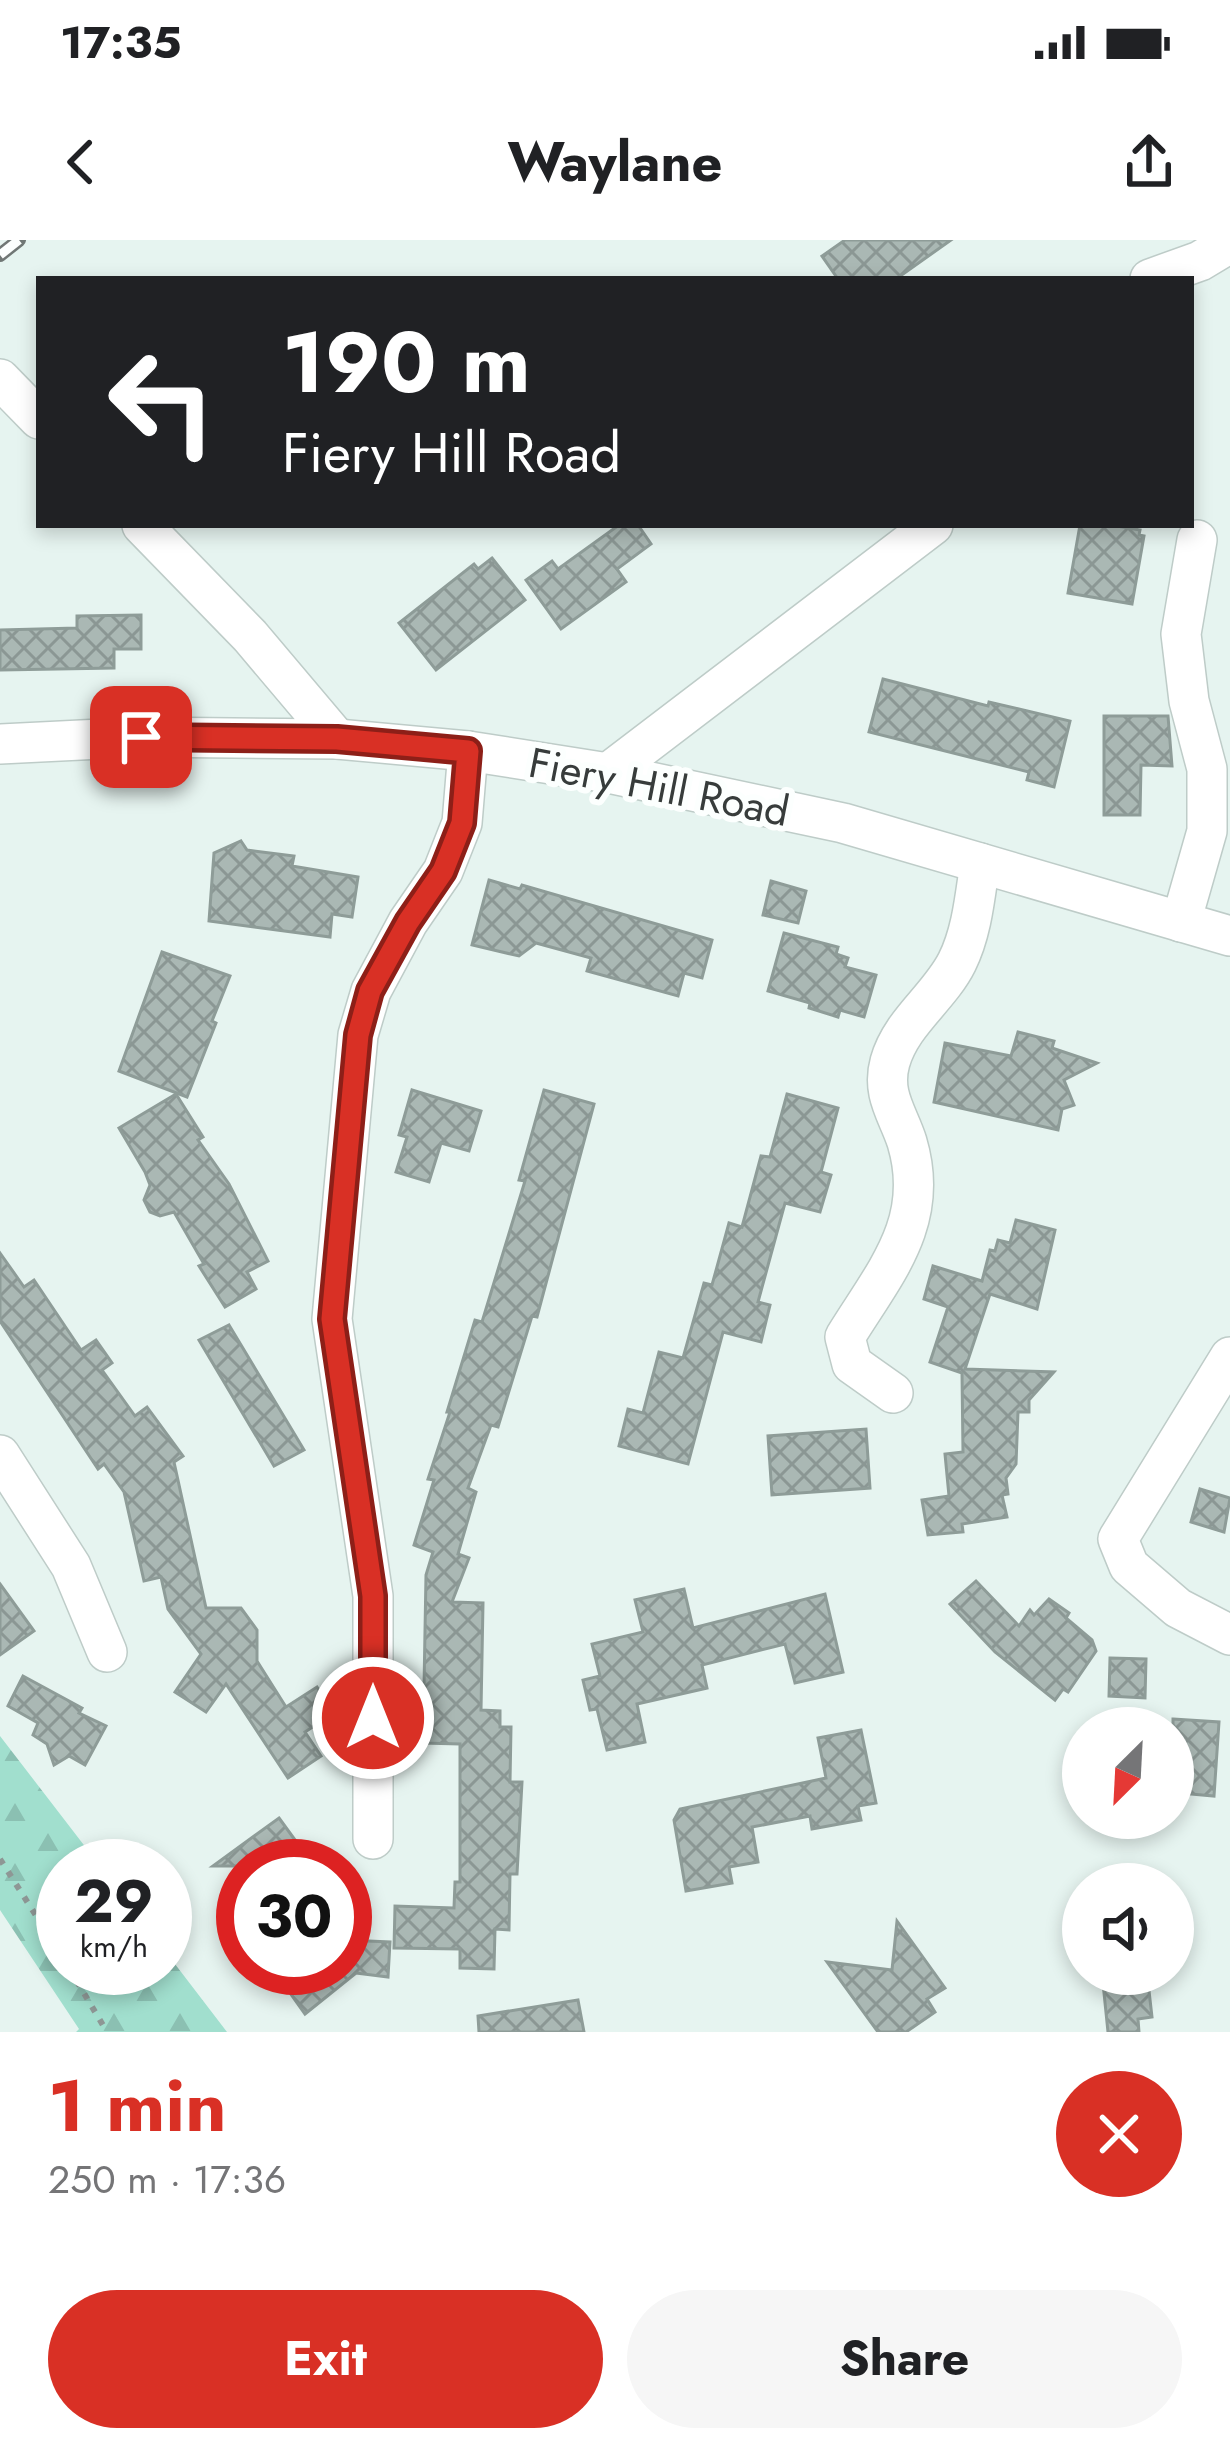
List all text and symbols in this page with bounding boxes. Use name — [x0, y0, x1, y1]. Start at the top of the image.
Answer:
text: 17:35 — [60, 10, 182, 75]
text: Waylane — [508, 123, 722, 201]
icon: back — [48, 129, 114, 195]
icon: share — [1116, 129, 1182, 195]
text: 190 m — [282, 302, 531, 424]
icon: left — [84, 324, 240, 480]
text: Fiery Hill Road — [282, 414, 621, 492]
pin — [90, 686, 192, 788]
icon: arrive — [108, 704, 174, 770]
street label: Fiery Hill Road — [524, 732, 794, 842]
position arrow — [310, 1655, 436, 1781]
north arrow — [1062, 1707, 1194, 1839]
map controls — [1062, 1707, 1194, 1995]
speed limit sign: 30 — [216, 1839, 372, 1995]
text: 29 — [74, 1858, 154, 1945]
button: sound — [1062, 1863, 1194, 1995]
text: km/h — [80, 1925, 148, 1968]
text: 1 min — [48, 2054, 227, 2158]
button: close — [1056, 2071, 1182, 2197]
text: 250 m · 17:36 — [48, 2151, 286, 2208]
button: Exit — [48, 2290, 603, 2428]
button: Share — [627, 2290, 1182, 2428]

